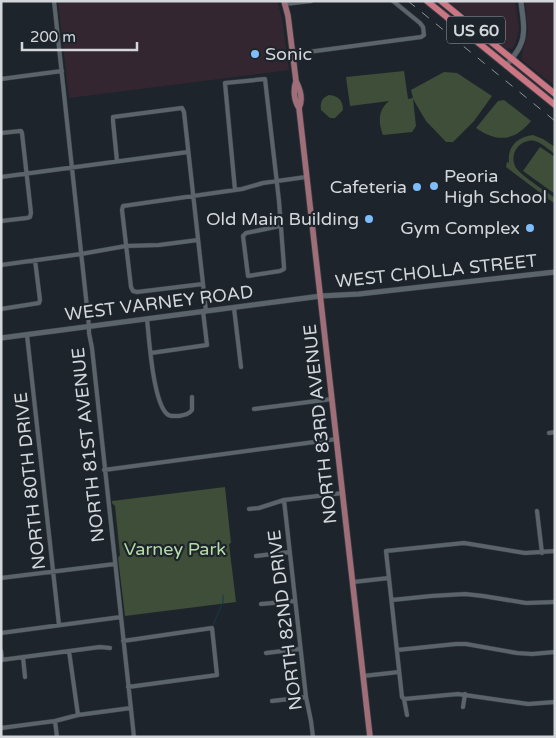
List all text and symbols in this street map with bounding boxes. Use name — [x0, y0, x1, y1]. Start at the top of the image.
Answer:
road number: US 60 — [447, 16, 505, 44]
scale bar — [22, 20, 138, 52]
text: 200 m — [30, 28, 76, 46]
place label: Sonic — [265, 43, 312, 65]
marker: Sonic — [249, 48, 261, 60]
place label: Peoria High School — [444, 165, 547, 208]
place label: Cafeteria — [330, 176, 407, 198]
marker: Peoria High School — [428, 180, 440, 192]
marker: Cafeteria — [411, 181, 423, 193]
place label: Old Main Building — [206, 208, 359, 230]
marker: Old Main Building — [363, 213, 375, 225]
place label: Gym Complex — [400, 217, 520, 239]
marker: Gym Complex — [524, 222, 536, 234]
street label: WEST CHOLLA STREET — [334, 249, 538, 293]
street label: WEST VARNEY ROAD — [63, 281, 255, 325]
street label: NORTH 83RD AVENUE — [299, 323, 341, 525]
street label: NORTH 81ST AVENUE — [67, 346, 109, 544]
street label: NORTH 80TH DRIVE — [10, 391, 50, 571]
street label: NORTH 82ND DRIVE — [263, 528, 307, 712]
park label: Varney Park — [124, 538, 226, 560]

